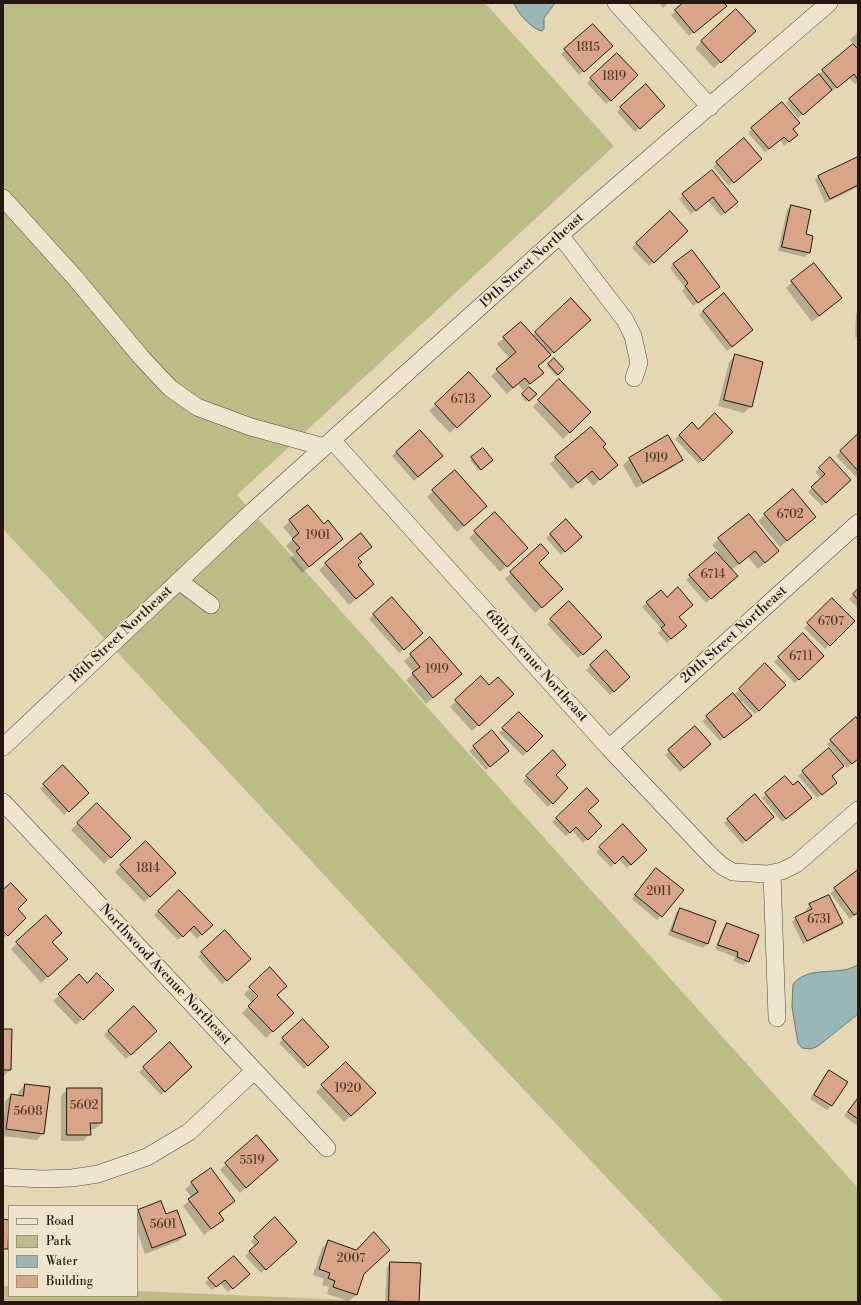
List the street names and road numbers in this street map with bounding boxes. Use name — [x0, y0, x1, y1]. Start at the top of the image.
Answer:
street label: 19th Street Northeast — [476, 210, 588, 312]
street label: 18th Street Northeast — [66, 583, 176, 687]
street label: 20th Street Northeast — [677, 583, 791, 687]
street label: 68th Avenue Northeast — [481, 606, 591, 726]
street label: Northwood Avenue Northeast — [95, 901, 235, 1049]

